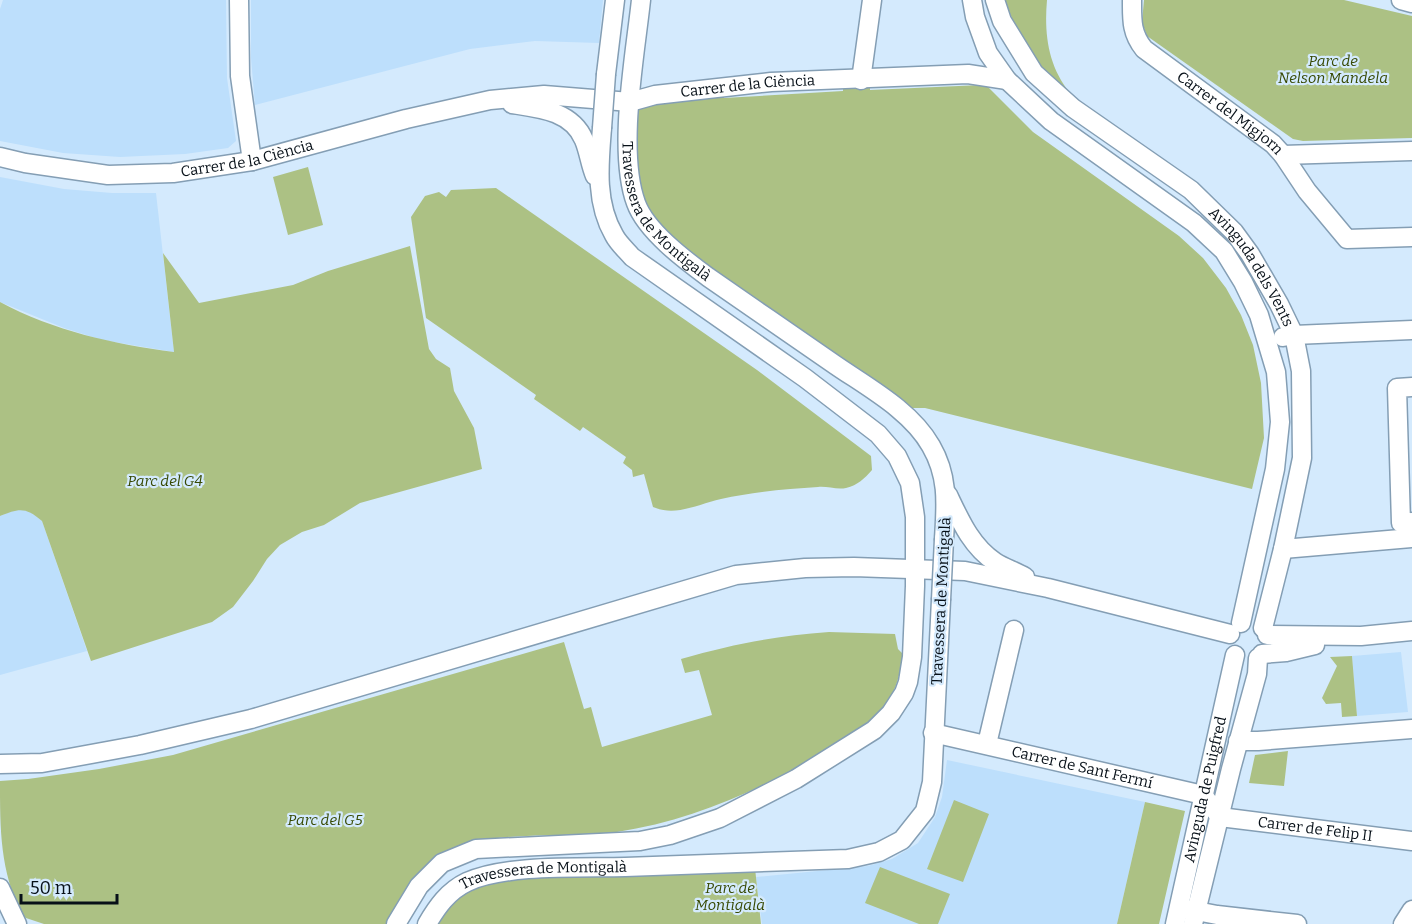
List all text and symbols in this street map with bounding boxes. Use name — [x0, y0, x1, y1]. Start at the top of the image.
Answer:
park label: Parc de Nelson Mandela — [1278, 52, 1388, 87]
street label: Carrer del Migjorn — [1173, 67, 1287, 159]
street label: Carrer de la Ciència — [680, 71, 815, 101]
street label: Carrer de la Ciència — [179, 136, 315, 181]
street label: Travessera de Montigalà — [618, 141, 714, 285]
street label: Avinguda dels Vents — [1205, 203, 1297, 329]
park label: Parc del G4 — [127, 472, 203, 490]
street label: Travessera de Montigalà — [928, 517, 954, 685]
street label: Avinguda de Puigfred — [1180, 715, 1230, 864]
street label: Carrer de Sant Fermí — [1010, 742, 1155, 792]
park label: Parc del G5 — [287, 811, 363, 829]
street label: Carrer de Felip II — [1257, 813, 1374, 845]
street label: Travessera de Montigalà — [456, 858, 627, 893]
scale bar — [21, 867, 117, 905]
text: 50 m — [30, 877, 72, 899]
park label: Parc de Montigalà — [695, 879, 765, 914]

